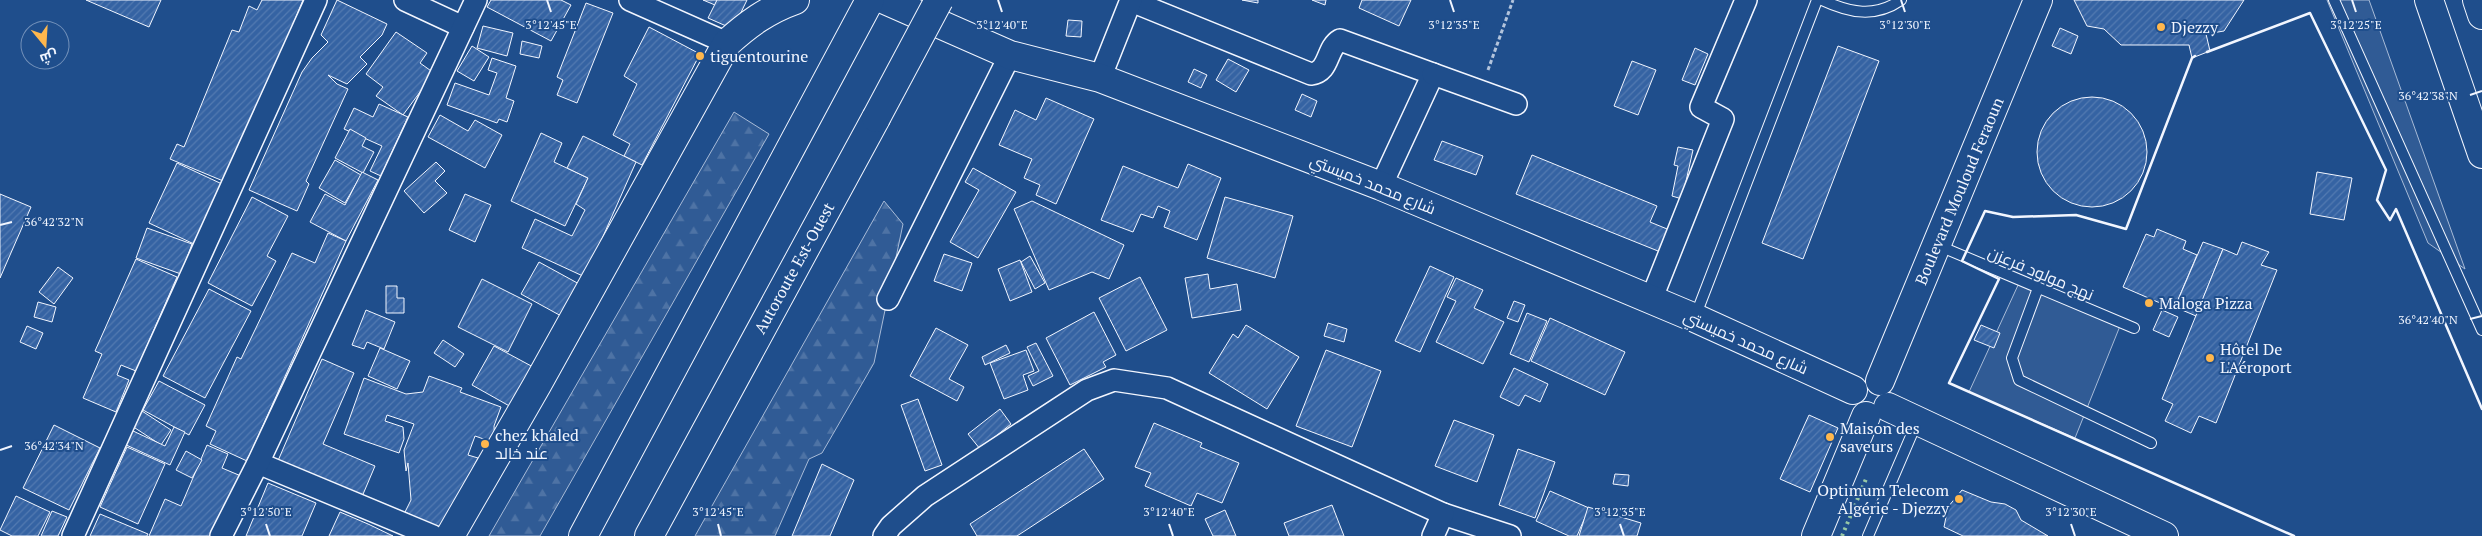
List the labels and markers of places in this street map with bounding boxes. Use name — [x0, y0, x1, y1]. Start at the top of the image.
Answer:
place label: Djezzy — [2171, 16, 2219, 38]
marker: Djezzy — [2155, 21, 2167, 33]
place label: tiguentourine — [710, 45, 808, 67]
marker: tiguentourine — [694, 50, 706, 62]
place label: Maloga Pizza — [2159, 292, 2253, 314]
marker: Maloga Pizza — [2143, 297, 2155, 309]
place label: Hôtel De L'Aéroport — [2220, 338, 2292, 378]
marker: Hôtel De L'Aéroport — [2204, 352, 2216, 364]
place label: Maison des saveurs — [1840, 417, 1920, 457]
place label: chez khaled عند خالد — [495, 424, 579, 464]
marker: Maison des saveurs — [1824, 431, 1836, 443]
marker: chez khaled عند خالد — [479, 438, 491, 450]
place label: Optimum Telecom Algérie - Djezzy — [1817, 479, 1950, 519]
marker: Optimum Telecom Algérie - Djezzy — [1953, 493, 1965, 505]

